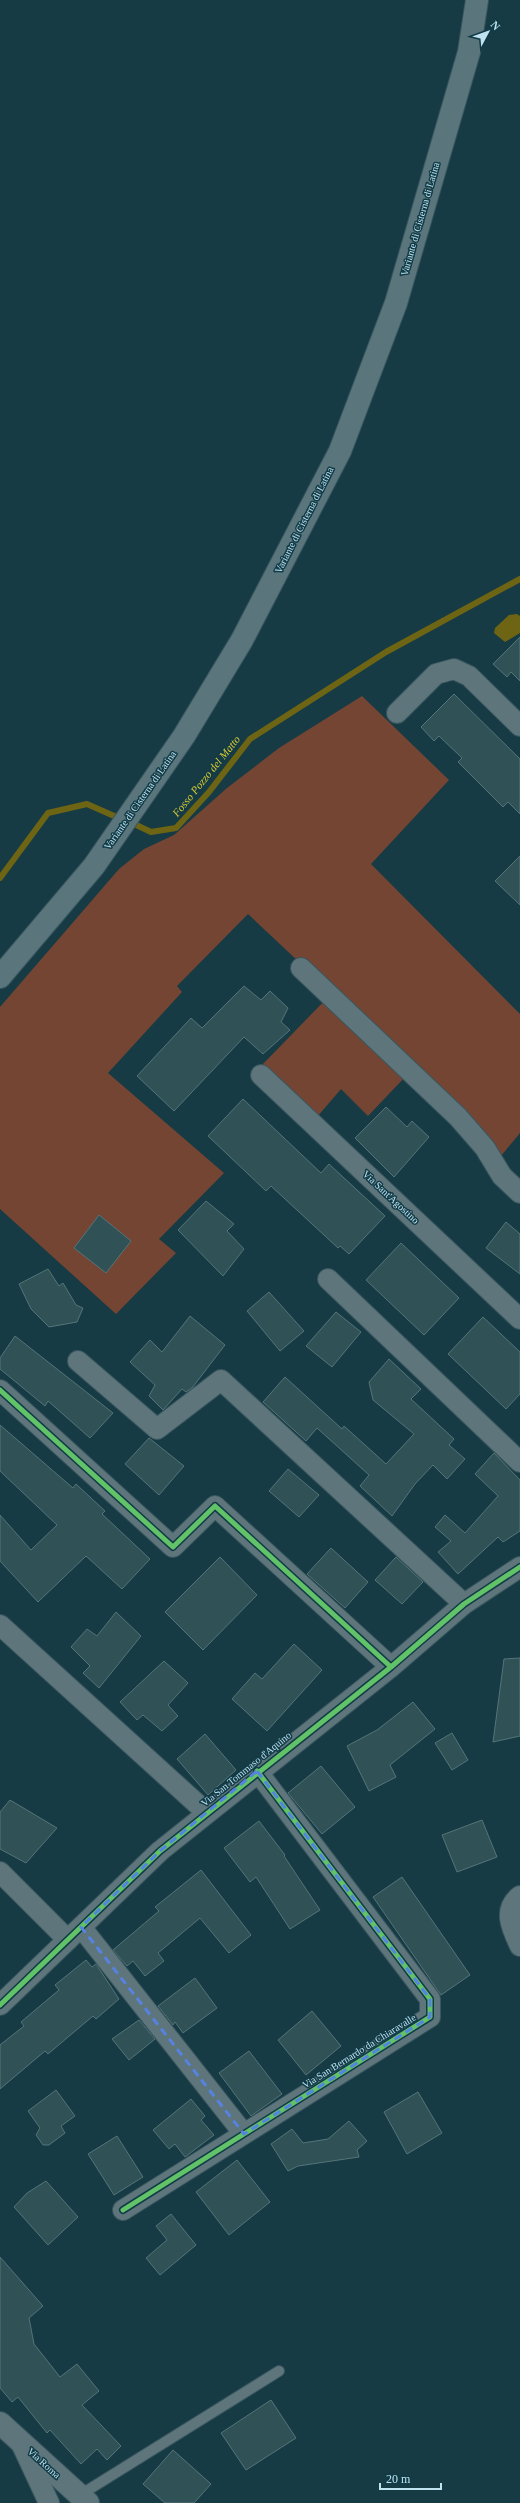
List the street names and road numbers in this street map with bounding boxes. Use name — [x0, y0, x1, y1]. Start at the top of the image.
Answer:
street label: Variante di Cisterna di Latina — [398, 160, 442, 277]
street label: Variante di Cisterna di Latina — [272, 465, 336, 575]
street label: Variante di Cisterna di Latina — [102, 748, 179, 851]
street label: Via Sant'Agostino — [361, 1168, 421, 1226]
street label: Via San Tommaso d'Aquino — [199, 1729, 293, 1809]
street label: Via San Bernardo da Chiaravalle — [300, 2011, 418, 2091]
street label: Via Roma — [25, 2445, 63, 2481]

